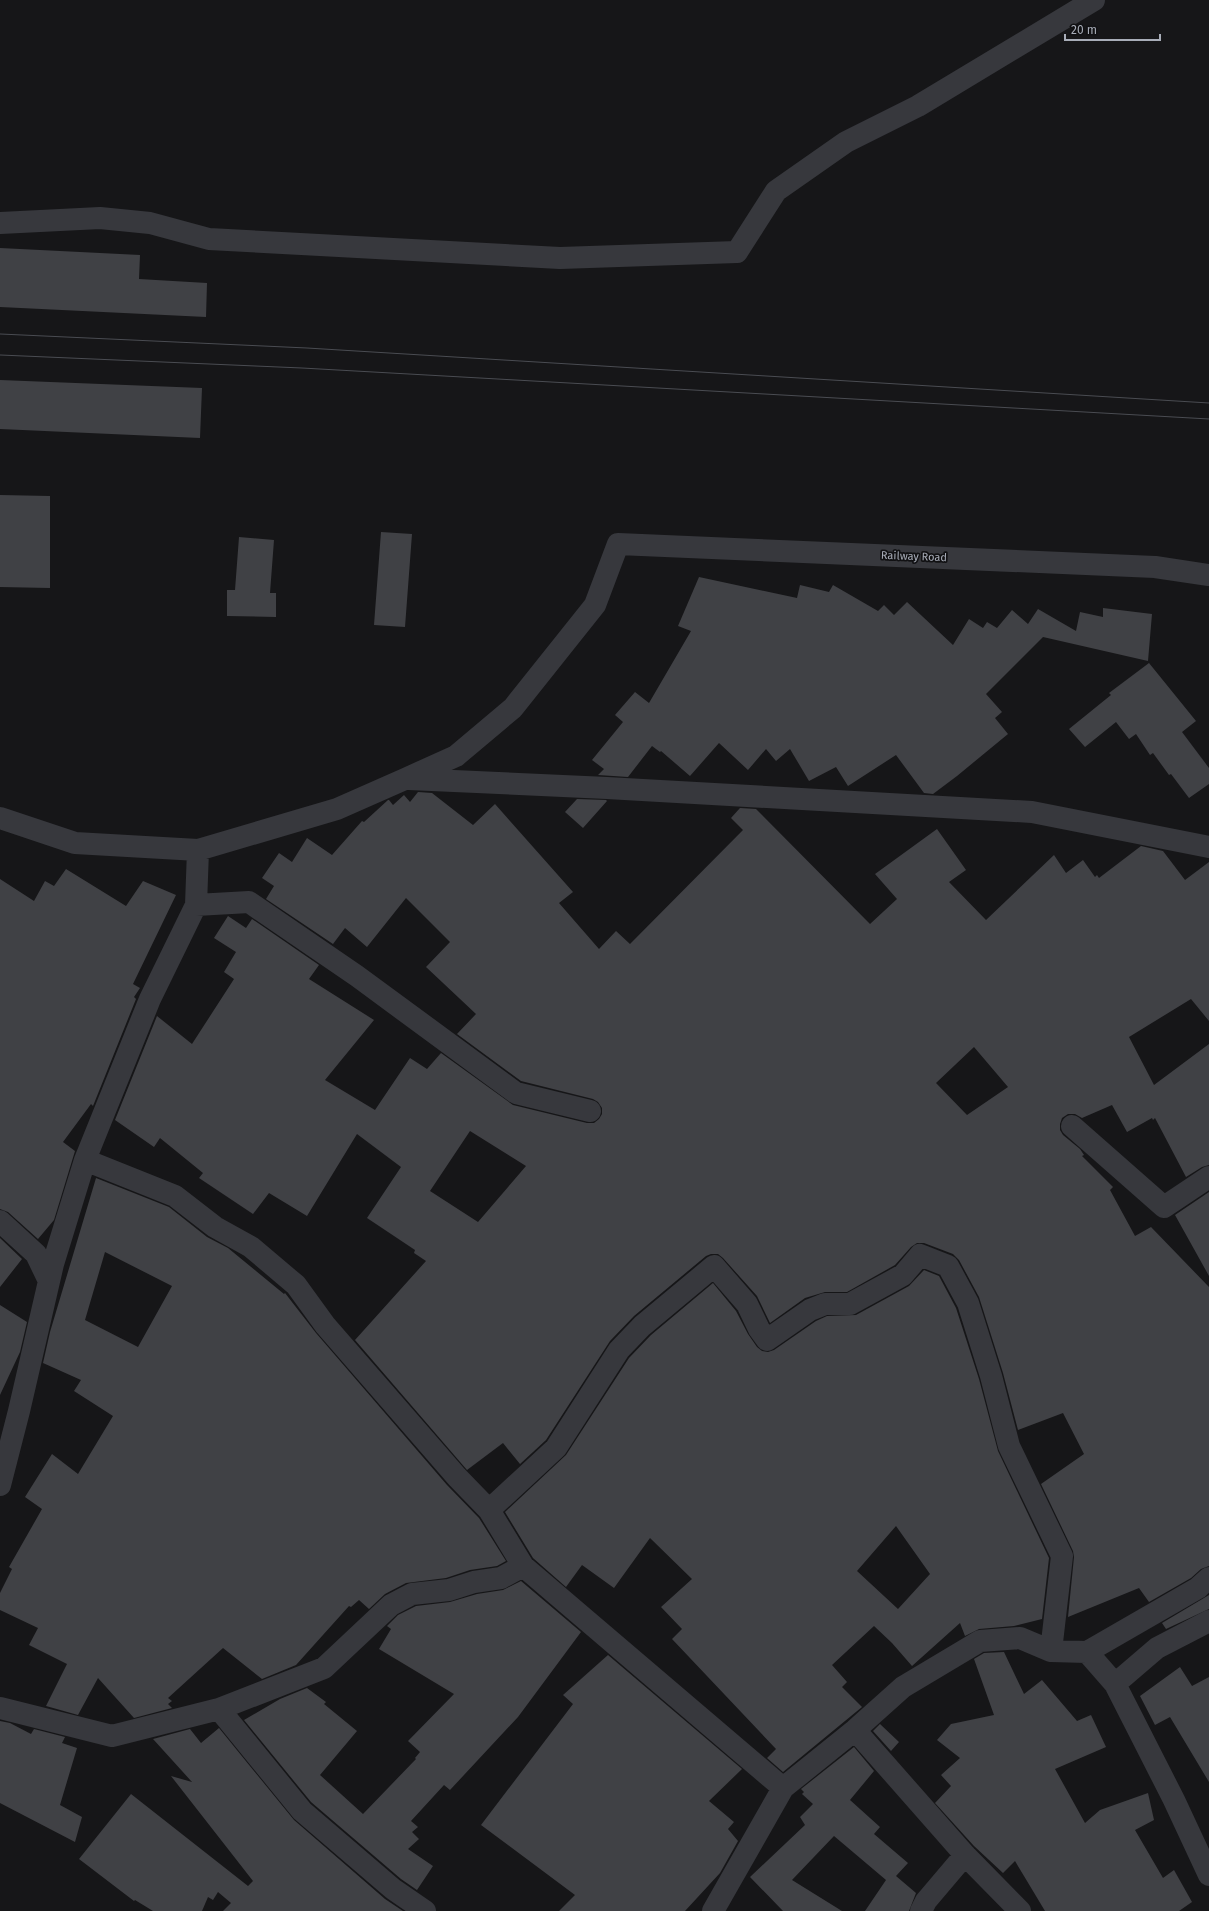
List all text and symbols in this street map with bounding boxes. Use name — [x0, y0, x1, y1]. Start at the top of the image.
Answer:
scale bar — [1065, 16, 1160, 42]
text: 20 m — [1071, 23, 1097, 37]
street label: Railway Road — [881, 549, 947, 564]

